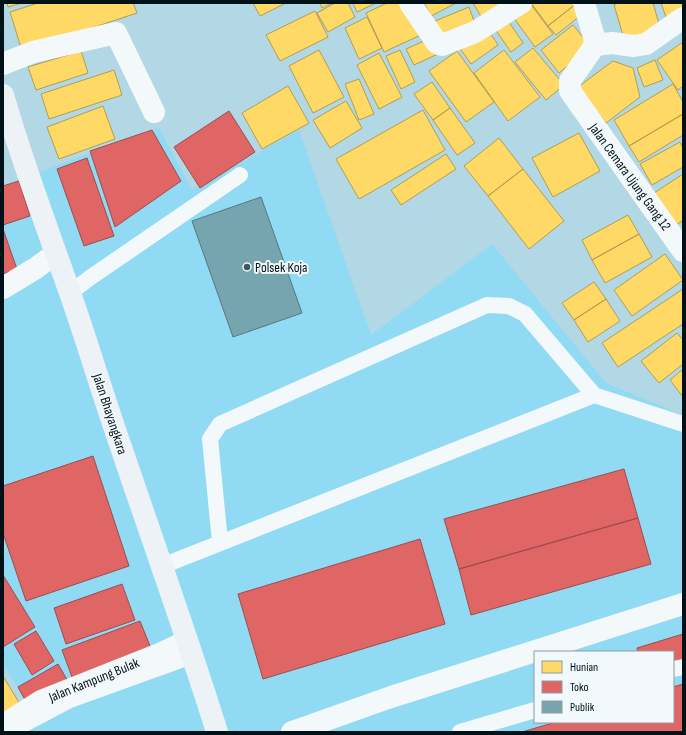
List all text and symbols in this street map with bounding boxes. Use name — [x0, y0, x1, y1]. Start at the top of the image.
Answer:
street label: Jalan Cemara Ujung Gang 12 — [585, 119, 675, 234]
place label: Polsek Koja — [255, 259, 307, 276]
marker: Polsek Koja — [242, 262, 252, 272]
street label: Jalan Bhayangkara — [89, 370, 131, 457]
legend — [534, 651, 674, 723]
street label: Jalan Kampung Bulak — [45, 654, 142, 706]
text: Hunian — [570, 660, 598, 675]
text: Toko — [570, 680, 588, 695]
text: Publik — [570, 700, 595, 715]

